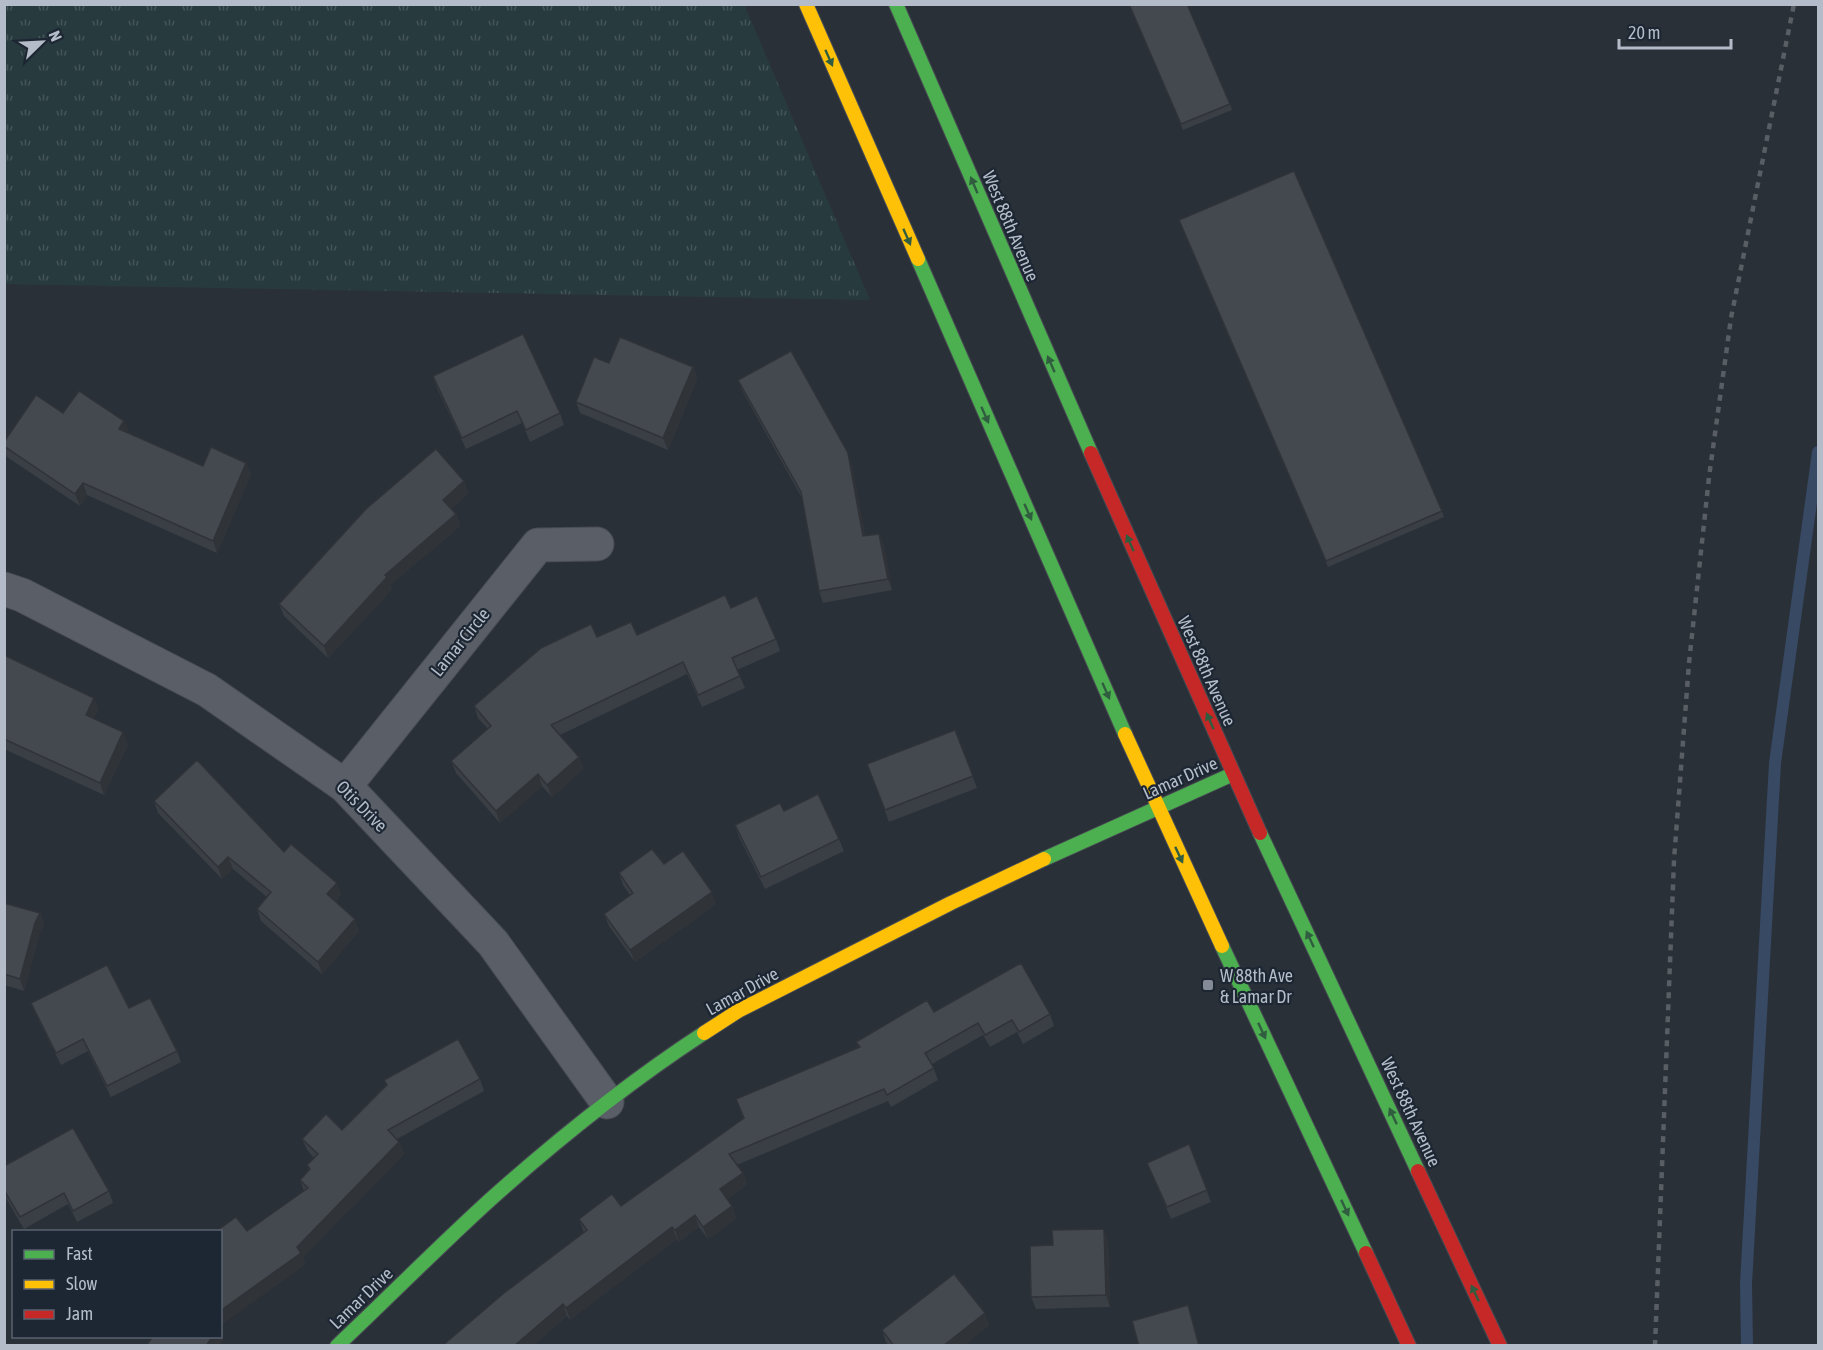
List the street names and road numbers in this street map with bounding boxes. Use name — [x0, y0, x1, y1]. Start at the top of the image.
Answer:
street label: West 88th Avenue — [978, 168, 1044, 284]
street label: Lamar Circle — [426, 604, 494, 680]
street label: West 88th Avenue — [1173, 613, 1241, 729]
street label: Lamar Drive — [1139, 752, 1221, 804]
street label: Otis Drive — [332, 776, 392, 836]
street label: Lamar Drive — [702, 963, 782, 1019]
street label: West 88th Avenue — [1377, 1054, 1445, 1170]
street label: Lamar Drive — [325, 1263, 397, 1333]

